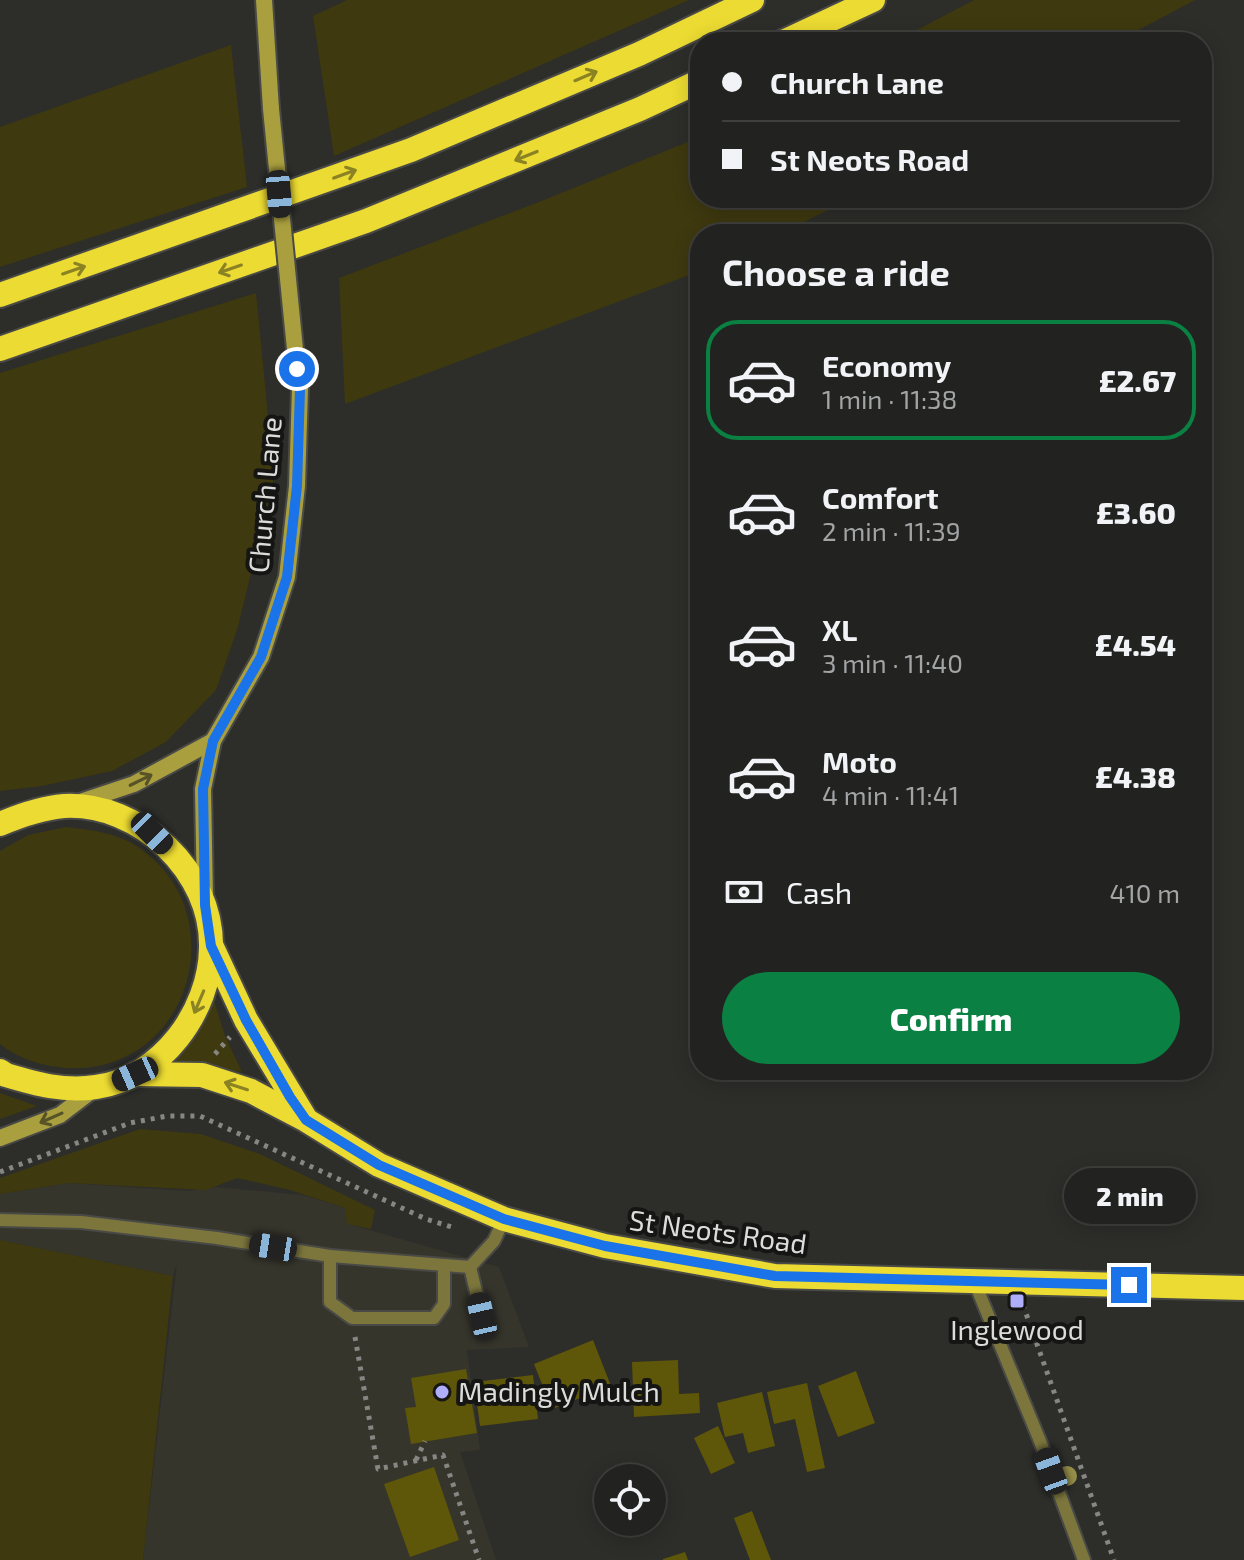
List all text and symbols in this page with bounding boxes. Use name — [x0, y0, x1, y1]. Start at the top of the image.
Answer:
text: Church Lane — [770, 64, 944, 100]
one-way arrow — [573, 68, 598, 82]
text: St Neots Road — [770, 141, 969, 177]
one-way arrow — [514, 150, 538, 164]
one-way arrow — [332, 166, 357, 180]
car — [265, 169, 293, 219]
text: Choose a ride — [722, 250, 950, 293]
one-way arrow — [61, 262, 85, 276]
one-way arrow — [218, 262, 243, 277]
icon: car — [726, 344, 798, 416]
text: Economy — [822, 347, 951, 383]
route start — [279, 351, 315, 387]
text: £2.67 — [1099, 362, 1176, 398]
text: 1 min · 11:38 — [822, 383, 957, 414]
street label: Church Lane — [240, 416, 288, 574]
icon: car — [726, 476, 798, 548]
text: Comfort — [822, 479, 939, 515]
text: £3.60 — [1096, 494, 1176, 530]
text: 2 min · 11:39 — [822, 515, 961, 546]
icon: car — [726, 608, 798, 680]
text: XL — [822, 611, 857, 647]
text: £4.54 — [1095, 626, 1176, 662]
text: 3 min · 11:40 — [822, 647, 963, 678]
icon: car — [726, 740, 798, 812]
text: Moto — [822, 743, 897, 779]
text: £4.38 — [1095, 758, 1176, 794]
one-way arrow — [128, 772, 152, 787]
text: 4 min · 11:41 — [822, 779, 959, 810]
car — [127, 808, 177, 858]
icon: cash — [722, 870, 766, 914]
text: Cash — [786, 874, 852, 910]
text: 410 m — [1109, 877, 1180, 908]
button: Confirm — [722, 972, 1180, 1064]
one-way arrow — [191, 990, 205, 1014]
car — [108, 1053, 162, 1095]
one-way arrow — [224, 1078, 249, 1092]
one-way arrow — [39, 1111, 63, 1126]
callout: 2 min — [1063, 1169, 1195, 1225]
text: 2 min — [1096, 1180, 1164, 1211]
street label: St Neots Road — [627, 1202, 809, 1260]
car — [247, 1231, 299, 1263]
route end — [1111, 1267, 1147, 1303]
car — [465, 1290, 499, 1342]
marker: Inglewood — [1008, 1292, 1026, 1310]
place label: Inglewood — [950, 1312, 1084, 1346]
place label: Madingly Mulch — [458, 1374, 660, 1408]
marker: Madingly Mulch — [433, 1383, 451, 1401]
car — [1032, 1444, 1070, 1498]
map controls — [594, 1464, 666, 1536]
button: locate — [594, 1464, 666, 1536]

